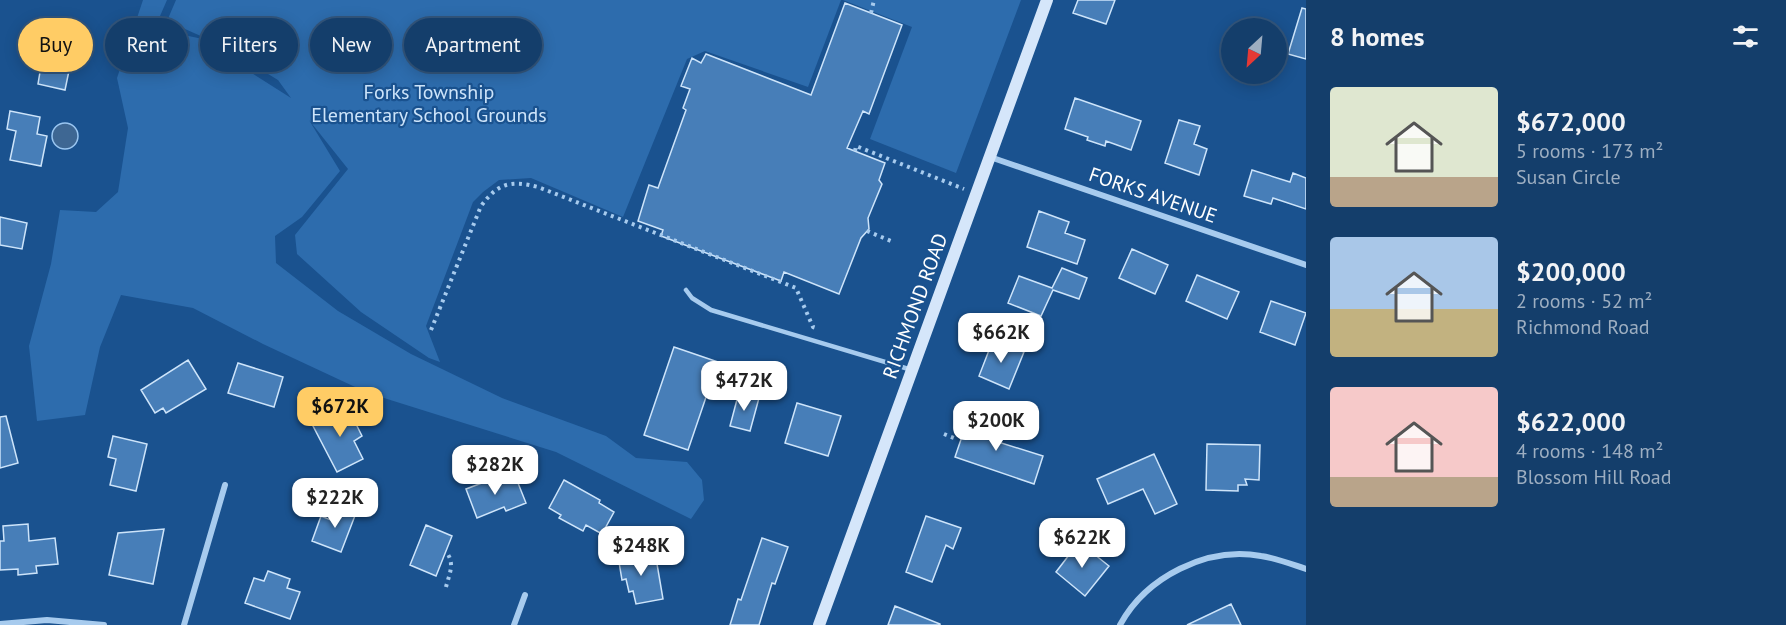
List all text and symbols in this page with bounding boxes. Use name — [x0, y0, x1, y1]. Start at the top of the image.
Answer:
chip: Buy — [18, 18, 93, 72]
chip: Rent — [105, 18, 188, 72]
chip: Filters — [200, 18, 298, 72]
chip: New — [310, 18, 392, 72]
chip: Apartment — [404, 18, 542, 72]
north arrow — [1221, 18, 1287, 84]
map controls — [1221, 18, 1287, 84]
text: 8 homes — [1330, 20, 1425, 53]
icon: filters — [1729, 20, 1762, 53]
park label: Forks Township Elementary School Grounds — [311, 79, 547, 128]
text: $672,000 — [1516, 105, 1626, 138]
icon: home — [1378, 111, 1450, 183]
text: 5 rooms · 173 m² — [1516, 138, 1663, 164]
street label: FORKS AVENUE — [1086, 161, 1220, 229]
text: Susan Circle — [1516, 164, 1621, 190]
street label: RICHMOND ROAD — [877, 230, 953, 382]
text: $200,000 — [1516, 255, 1626, 288]
icon: home — [1378, 261, 1450, 333]
text: 2 rooms · 52 m² — [1516, 288, 1652, 314]
pin: $662K — [959, 313, 1043, 364]
text: Richmond Road — [1516, 314, 1650, 340]
text: $662K — [972, 319, 1030, 345]
pin: $472K — [702, 361, 786, 412]
text: $472K — [715, 367, 773, 393]
pin: $672K — [298, 387, 382, 438]
text: $672K — [311, 393, 369, 419]
pin: $200K — [954, 401, 1038, 452]
text: $622,000 — [1516, 405, 1626, 438]
text: $200K — [967, 407, 1025, 433]
icon: home — [1378, 411, 1450, 483]
text: 4 rooms · 148 m² — [1516, 438, 1663, 464]
pin: $282K — [453, 445, 537, 496]
text: $282K — [466, 451, 524, 477]
text: Blossom Hill Road — [1516, 464, 1672, 490]
pin: $222K — [293, 478, 377, 529]
text: $222K — [306, 484, 364, 510]
pin: $622K — [1040, 518, 1124, 569]
text: $622K — [1053, 524, 1111, 550]
pin: $248K — [599, 526, 683, 577]
text: $248K — [612, 532, 670, 558]

